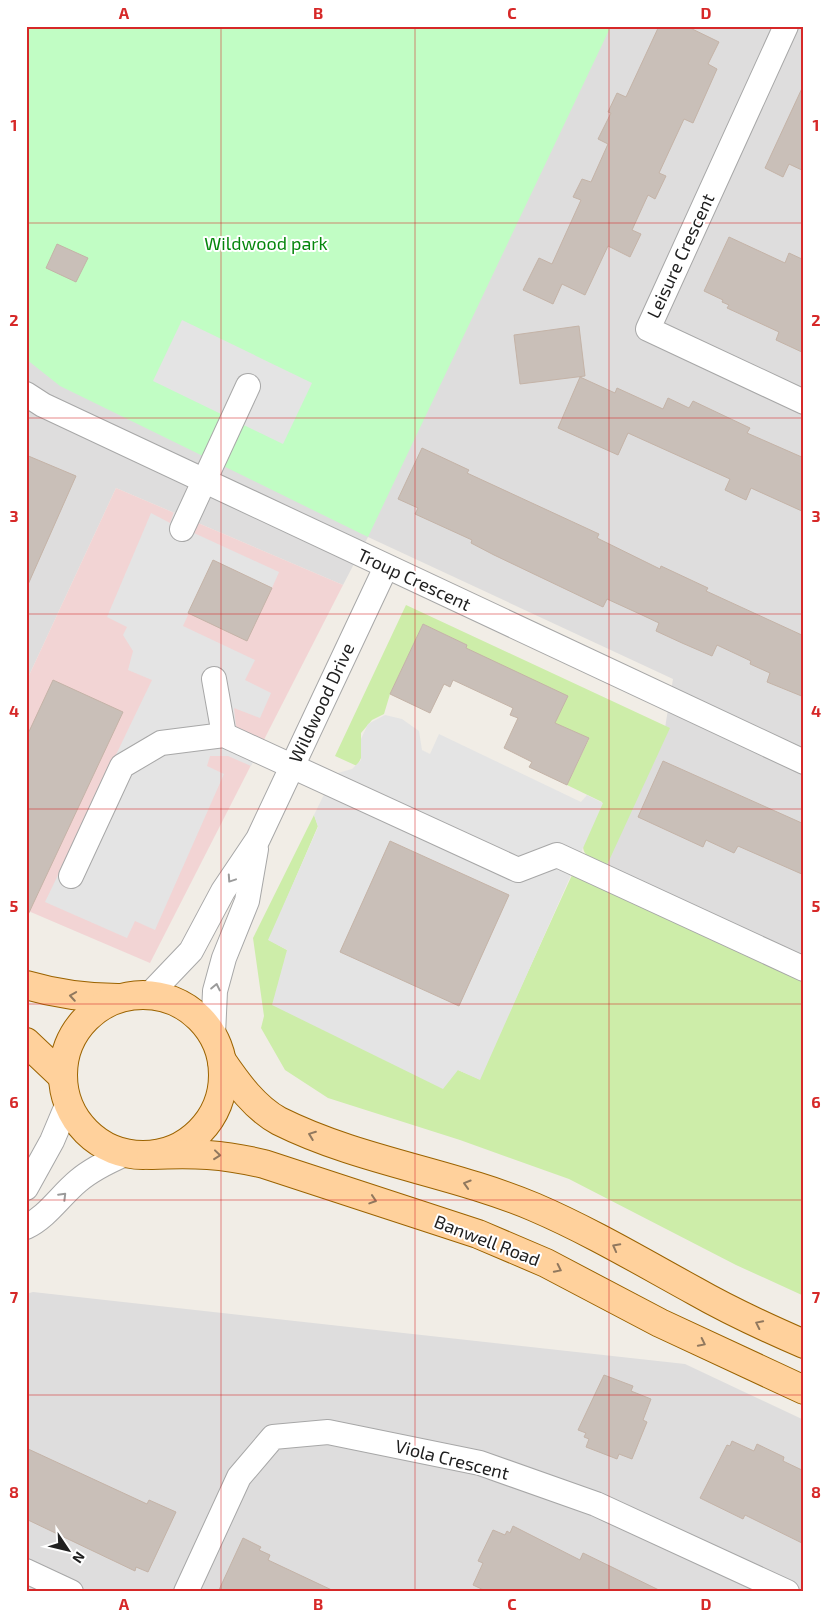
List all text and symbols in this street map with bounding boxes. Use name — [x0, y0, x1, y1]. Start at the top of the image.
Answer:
text: A — [119, 3, 130, 22]
text: B — [313, 3, 323, 22]
text: C — [507, 3, 517, 22]
text: D — [701, 3, 712, 22]
text: 1 — [11, 115, 17, 134]
text: 1 — [813, 115, 819, 134]
street label: Leisure Crescent — [642, 190, 719, 321]
park label: Wildwood park — [204, 232, 328, 254]
text: 2 — [9, 310, 19, 329]
text: 2 — [811, 310, 821, 329]
text: 3 — [9, 506, 19, 525]
text: 3 — [811, 506, 821, 525]
street label: Troup Crescent — [354, 543, 475, 615]
street label: Wildwood Drive — [284, 639, 358, 766]
text: 4 — [9, 701, 19, 720]
text: 4 — [811, 701, 821, 720]
one-way arrow — [228, 873, 237, 883]
text: 5 — [10, 896, 19, 915]
text: 5 — [812, 896, 821, 915]
one-way arrow — [210, 982, 221, 991]
one-way arrow — [69, 992, 78, 1002]
text: 6 — [9, 1092, 19, 1111]
text: 6 — [811, 1092, 821, 1111]
one-way arrow — [308, 1131, 317, 1141]
one-way arrow — [214, 1149, 222, 1160]
one-way arrow — [463, 1179, 472, 1189]
one-way arrow — [57, 1193, 66, 1202]
one-way arrow — [368, 1194, 377, 1204]
street label: Banwell Road — [431, 1210, 543, 1270]
one-way arrow — [613, 1243, 622, 1253]
one-way arrow — [553, 1263, 562, 1273]
text: 7 — [10, 1287, 19, 1306]
text: 7 — [812, 1287, 821, 1306]
one-way arrow — [755, 1320, 764, 1330]
one-way arrow — [697, 1337, 706, 1347]
street label: Viola Crescent — [393, 1434, 512, 1484]
text: 8 — [9, 1482, 19, 1501]
text: 8 — [811, 1482, 821, 1501]
north arrow — [42, 1526, 92, 1576]
text: N — [69, 1549, 89, 1567]
text: A — [119, 1594, 130, 1613]
text: B — [313, 1594, 323, 1613]
text: C — [507, 1594, 517, 1613]
text: D — [701, 1594, 712, 1613]

